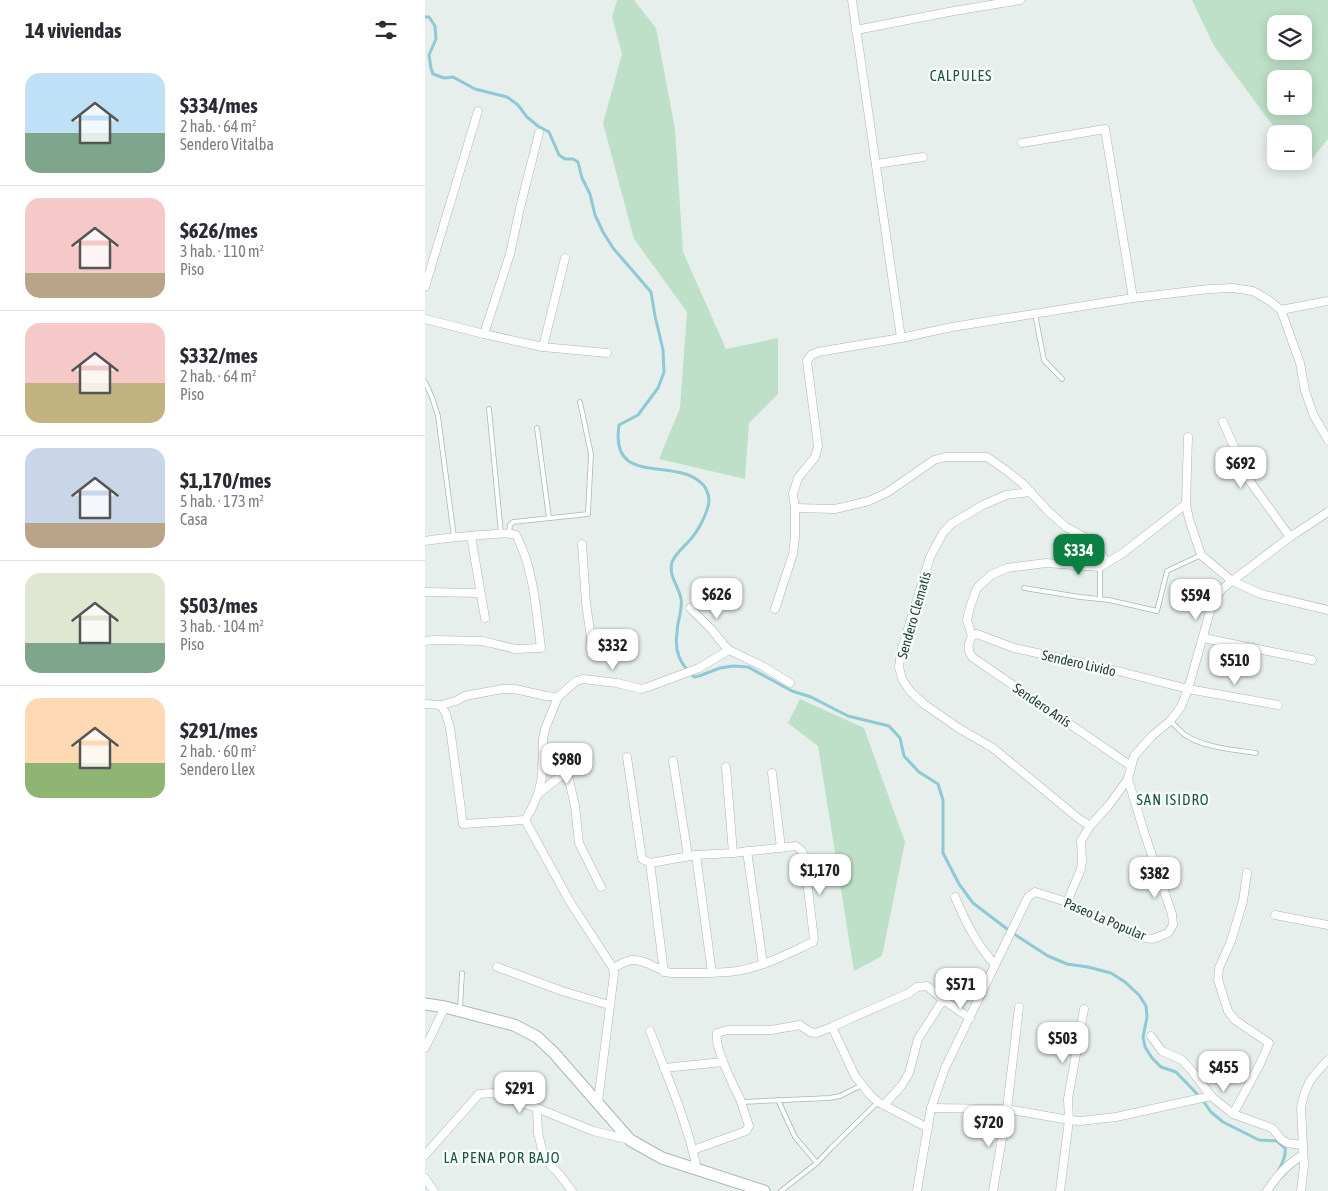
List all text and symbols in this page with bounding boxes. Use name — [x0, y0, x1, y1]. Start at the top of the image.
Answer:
map controls — [1267, 15, 1312, 170]
button: layers — [1267, 15, 1312, 60]
icon: filters — [372, 16, 400, 44]
text: 14 viviendas — [25, 18, 121, 42]
district label: CALPULES — [930, 67, 992, 84]
button: + — [1267, 70, 1312, 115]
icon: home — [65, 93, 125, 153]
text: $334/mes — [180, 93, 258, 117]
text: 2 hab. · 64 m² — [180, 117, 256, 135]
button: − — [1267, 125, 1312, 170]
text: Sendero Vitalba — [180, 135, 274, 153]
icon: home — [65, 218, 125, 278]
text: $626/mes — [180, 218, 258, 242]
text: 3 hab. · 110 m² — [180, 242, 264, 260]
text: Piso — [180, 260, 204, 278]
icon: home — [65, 343, 125, 403]
text: $332/mes — [180, 343, 258, 367]
text: 2 hab. · 64 m² — [180, 367, 256, 385]
text: Piso — [180, 385, 204, 403]
pin: $692 — [1211, 446, 1271, 489]
text: $692 — [1226, 454, 1256, 472]
icon: home — [65, 468, 125, 528]
text: $1,170/mes — [180, 468, 271, 492]
text: 5 hab. · 173 m² — [180, 492, 264, 510]
text: Casa — [180, 510, 208, 528]
pin: $334 — [1049, 534, 1109, 576]
text: $334 — [1064, 541, 1094, 559]
street label: Sendero Clematis — [894, 570, 934, 660]
pin: $626 — [687, 578, 747, 620]
pin: $594 — [1166, 578, 1226, 621]
text: $626 — [702, 585, 732, 603]
text: $594 — [1181, 586, 1211, 604]
icon: home — [65, 593, 125, 653]
text: $503/mes — [180, 593, 258, 617]
text: 3 hab. · 104 m² — [180, 617, 264, 635]
pin: $332 — [583, 628, 643, 671]
text: Piso — [180, 635, 204, 653]
text: $332 — [598, 636, 628, 654]
pin: $510 — [1205, 644, 1265, 686]
street label: Sendero Livido — [1040, 647, 1118, 679]
text: $510 — [1220, 651, 1250, 669]
street label: Sendero Anís — [1010, 680, 1074, 730]
icon: home — [65, 718, 125, 778]
text: $291/mes — [180, 718, 258, 742]
text: 2 hab. · 60 m² — [180, 742, 256, 760]
pin: $980 — [537, 742, 597, 785]
text: $980 — [552, 750, 582, 768]
text: Sendero Llex — [180, 760, 255, 778]
district label: SAN ISIDRO — [1136, 791, 1210, 808]
pin: $1,170 — [779, 854, 861, 896]
pin: $382 — [1125, 856, 1185, 899]
text: $1,170 — [800, 861, 840, 879]
text: $382 — [1140, 864, 1170, 882]
street label: Paseo La Popular — [1062, 894, 1149, 944]
pin: $571 — [931, 968, 991, 1010]
text: $571 — [946, 975, 976, 993]
pin: $503 — [1033, 1022, 1093, 1064]
text: $503 — [1048, 1029, 1078, 1047]
pin: $455 — [1194, 1050, 1254, 1093]
text: $455 — [1209, 1058, 1239, 1076]
pin: $291 — [490, 1072, 550, 1114]
text: $291 — [505, 1079, 535, 1097]
pin: $720 — [959, 1106, 1019, 1148]
text: $720 — [974, 1113, 1004, 1131]
district label: LA PENA POR BAJO — [444, 1149, 560, 1166]

